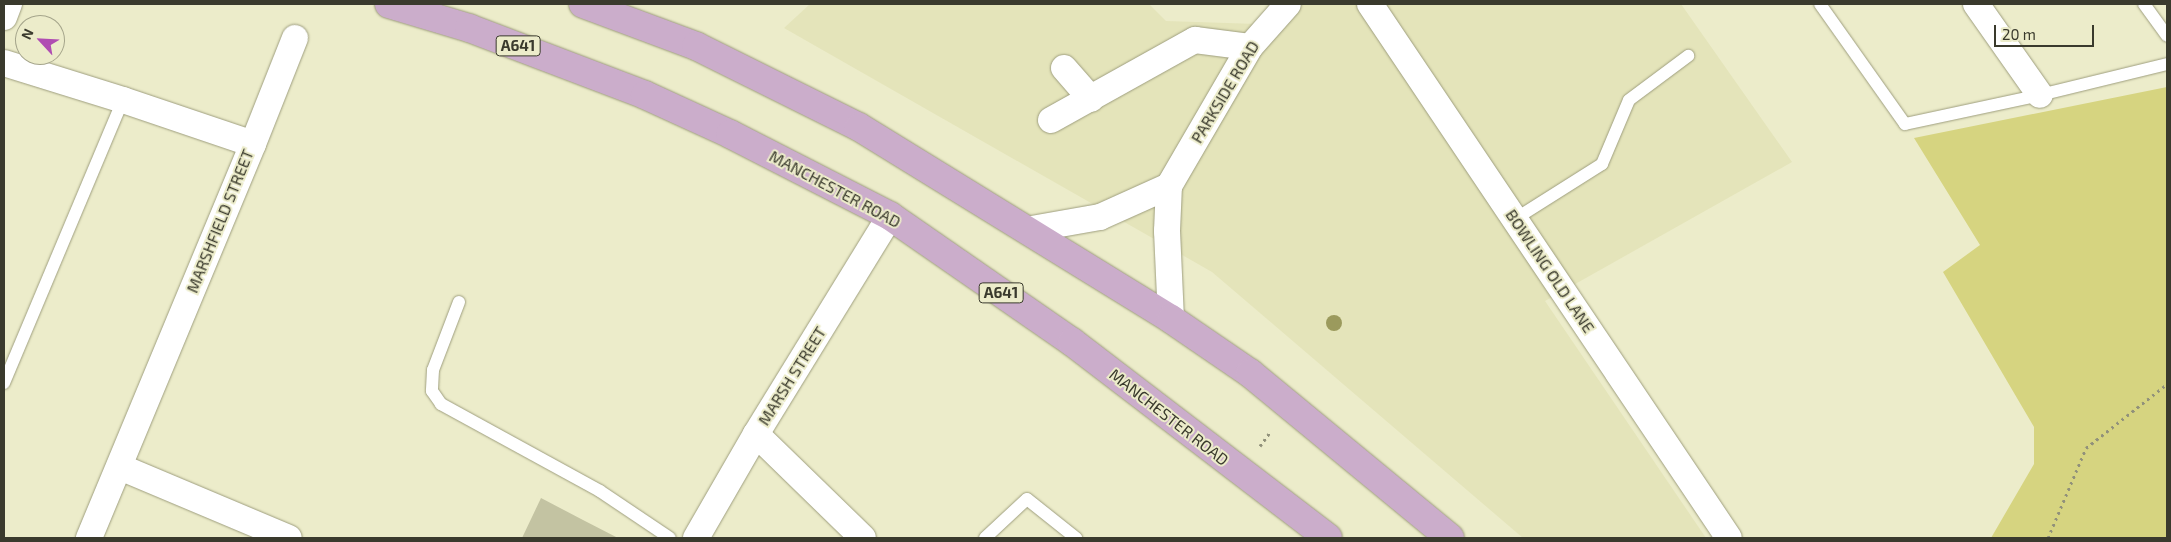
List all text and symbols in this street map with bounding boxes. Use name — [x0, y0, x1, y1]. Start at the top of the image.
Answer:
north arrow — [15, 15, 65, 65]
scale bar — [1996, 15, 2096, 47]
text: 20 m — [2002, 25, 2036, 43]
text: N — [17, 26, 37, 42]
road number: A641 — [496, 34, 540, 58]
street label: PARKSIDE ROAD — [1187, 38, 1263, 146]
street label: MARSHFIELD STREET — [182, 146, 258, 296]
street label: MANCHESTER ROAD — [766, 146, 904, 232]
street label: BOWLING OLD LANE — [1502, 206, 1598, 336]
road number: A641 — [978, 280, 1024, 306]
street label: MARSH STREET — [754, 323, 830, 429]
street label: MANCHESTER ROAD — [1106, 365, 1232, 469]

